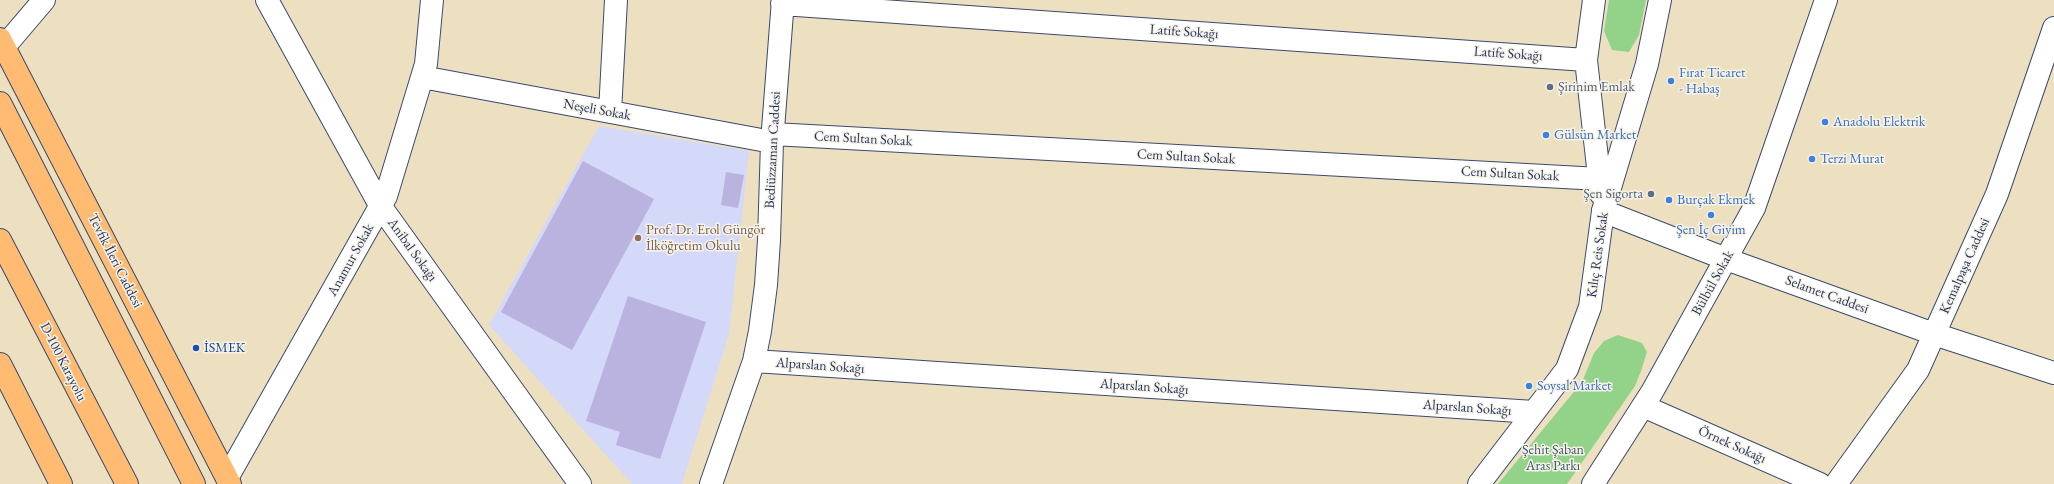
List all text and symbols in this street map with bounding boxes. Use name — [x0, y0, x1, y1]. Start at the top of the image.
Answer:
street label: Latife Sokağı — [1149, 21, 1219, 43]
street label: Latife Sokağı — [1473, 43, 1543, 65]
place label: Fırat Ticaret - Habaş — [1679, 65, 1745, 98]
marker: Fırat Ticaret - Habaş — [1666, 76, 1676, 86]
place label: Şirinim Emlak — [1558, 79, 1635, 95]
marker: Şirinim Emlak — [1545, 82, 1555, 92]
street label: Bediüzzaman Caddesi — [762, 91, 784, 209]
street label: Neşeli Sokak — [562, 96, 632, 124]
place label: Anadolu Elektrik — [1833, 114, 1925, 130]
marker: Anadolu Elektrik — [1820, 117, 1830, 127]
place label: Gülsün Market — [1554, 127, 1636, 143]
street label: Cem Sultan Sokak — [813, 128, 913, 150]
marker: Gülsün Market — [1541, 130, 1551, 140]
street label: Cem Sultan Sokak — [1136, 146, 1236, 168]
place label: Terzi Murat — [1820, 151, 1884, 167]
marker: Terzi Murat — [1807, 154, 1817, 164]
street label: Cem Sultan Sokak — [1460, 163, 1560, 185]
place label: Şen Sigorta — [1583, 186, 1643, 202]
marker: Şen Sigorta — [1646, 189, 1656, 199]
place label: Burçak Ekmek — [1677, 192, 1755, 208]
marker: Burçak Ekmek — [1664, 195, 1674, 205]
marker: Şen İç Giyim — [1706, 210, 1716, 220]
street label: Tevfik İleri Caddesi — [84, 211, 146, 311]
street label: Kılıç Reis Sokak — [1584, 211, 1612, 299]
street label: Anibal Sokağı — [383, 215, 441, 285]
street label: Kemalpaşa Caddesi — [1936, 215, 1994, 317]
street label: Anamur Sokak — [324, 221, 378, 299]
place label: Prof. Dr. Erol Güngör İlköğretim Okulu — [646, 222, 765, 254]
place label: Şen İç Giyim — [1676, 222, 1746, 238]
marker: Prof. Dr. Erol Güngör İlköğretim Okulu — [633, 233, 643, 243]
street label: Bülbül Sokak — [1688, 248, 1738, 318]
street label: Selamet Caddesi — [1783, 272, 1871, 318]
street label: D-100 Karayolu — [36, 320, 90, 404]
place label: İSMEK — [204, 340, 245, 356]
marker: İSMEK — [191, 343, 201, 353]
street label: Alparslan Sokağı — [775, 355, 865, 377]
street label: Alparslan Sokağı — [1099, 376, 1189, 398]
place label: Soysal Market — [1537, 378, 1612, 394]
marker: Soysal Market — [1524, 381, 1534, 391]
street label: Alparslan Sokağı — [1422, 397, 1512, 419]
street label: Örnek Sokağı — [1695, 423, 1769, 467]
park label: Şehit Şaban Aras Parkı — [1522, 442, 1584, 474]

